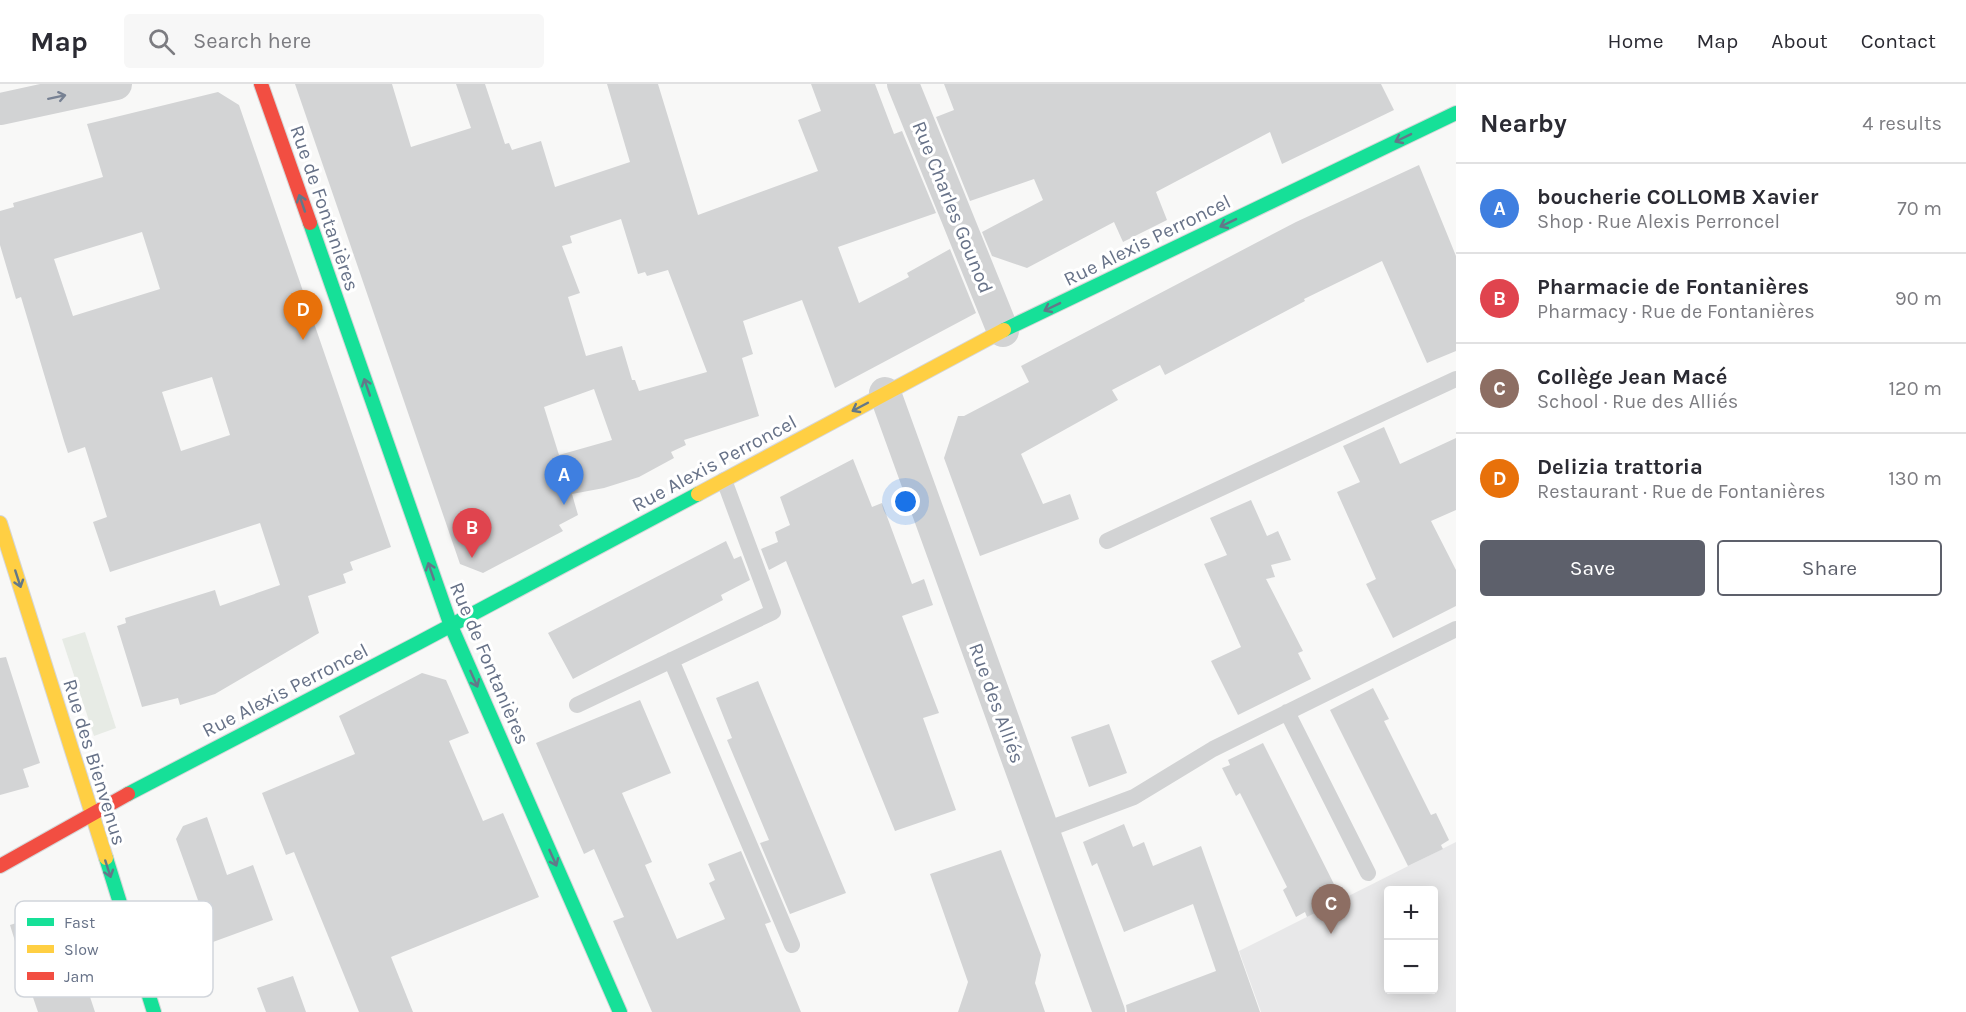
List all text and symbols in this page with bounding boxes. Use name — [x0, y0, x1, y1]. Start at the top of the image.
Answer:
search box — [124, 14, 544, 68]
text: Map — [30, 25, 88, 58]
icon: search — [145, 25, 178, 58]
text: Search here — [193, 28, 311, 54]
text: Home — [1608, 29, 1664, 53]
text: Map — [1697, 29, 1738, 53]
text: About — [1771, 29, 1828, 53]
text: Contact — [1861, 29, 1936, 53]
one-way arrow — [47, 91, 66, 102]
text: Nearby — [1480, 108, 1567, 139]
text: 4 results — [1862, 112, 1942, 135]
street label: Rue Charles Gounod — [907, 118, 998, 297]
street label: Rue de Fontanières — [285, 122, 364, 294]
one-way arrow — [1395, 133, 1413, 144]
text: boucherie COLLOMB Xavier — [1537, 184, 1818, 210]
street label: Rue Alexis Perroncel — [1060, 190, 1235, 291]
one-way arrow — [296, 194, 307, 212]
text: A — [1493, 197, 1506, 220]
text: 70 m — [1897, 197, 1942, 220]
text: Shop · Rue Alexis Perroncel — [1537, 210, 1780, 233]
one-way arrow — [1219, 217, 1237, 229]
text: Pharmacie de Fontanières — [1537, 274, 1809, 300]
text: B — [1493, 287, 1506, 310]
text: 90 m — [1895, 287, 1942, 310]
pin: D — [284, 290, 322, 340]
text: Pharmacy · Rue de Fontanières — [1537, 300, 1815, 323]
one-way arrow — [1043, 302, 1061, 314]
text: Collège Jean Macé — [1537, 364, 1727, 390]
text: C — [1493, 377, 1506, 400]
text: 120 m — [1888, 377, 1942, 400]
one-way arrow — [360, 378, 371, 396]
text: School · Rue des Alliés — [1537, 390, 1738, 413]
one-way arrow — [852, 402, 870, 413]
street label: Rue Alexis Perroncel — [628, 410, 801, 517]
text: Delizia trattoria — [1537, 454, 1703, 480]
pin: A — [544, 456, 584, 505]
text: D — [1493, 467, 1506, 490]
text: 130 m — [1888, 467, 1942, 490]
text: Restaurant · Rue de Fontanières — [1537, 480, 1826, 503]
your location — [891, 487, 920, 516]
pin: B — [452, 508, 492, 558]
button: Save — [1480, 540, 1705, 596]
button: Share — [1717, 540, 1942, 596]
one-way arrow — [425, 562, 436, 580]
one-way arrow — [13, 569, 24, 588]
street label: Rue de Fontanières — [445, 579, 534, 748]
street label: Rue Alexis Perroncel — [198, 639, 372, 742]
street label: Rue des Alliés — [964, 640, 1029, 766]
one-way arrow — [469, 670, 480, 688]
street label: Rue des Bienvenus — [58, 676, 131, 848]
one-way arrow — [547, 848, 559, 866]
one-way arrow — [103, 859, 114, 878]
pin: C — [1312, 884, 1350, 934]
map controls — [1384, 886, 1438, 994]
button: + — [1384, 886, 1438, 940]
legend — [15, 901, 213, 997]
text: Fast — [64, 913, 95, 932]
text: Slow — [64, 940, 99, 959]
button: − — [1384, 940, 1438, 994]
text: Jam — [64, 967, 94, 986]

